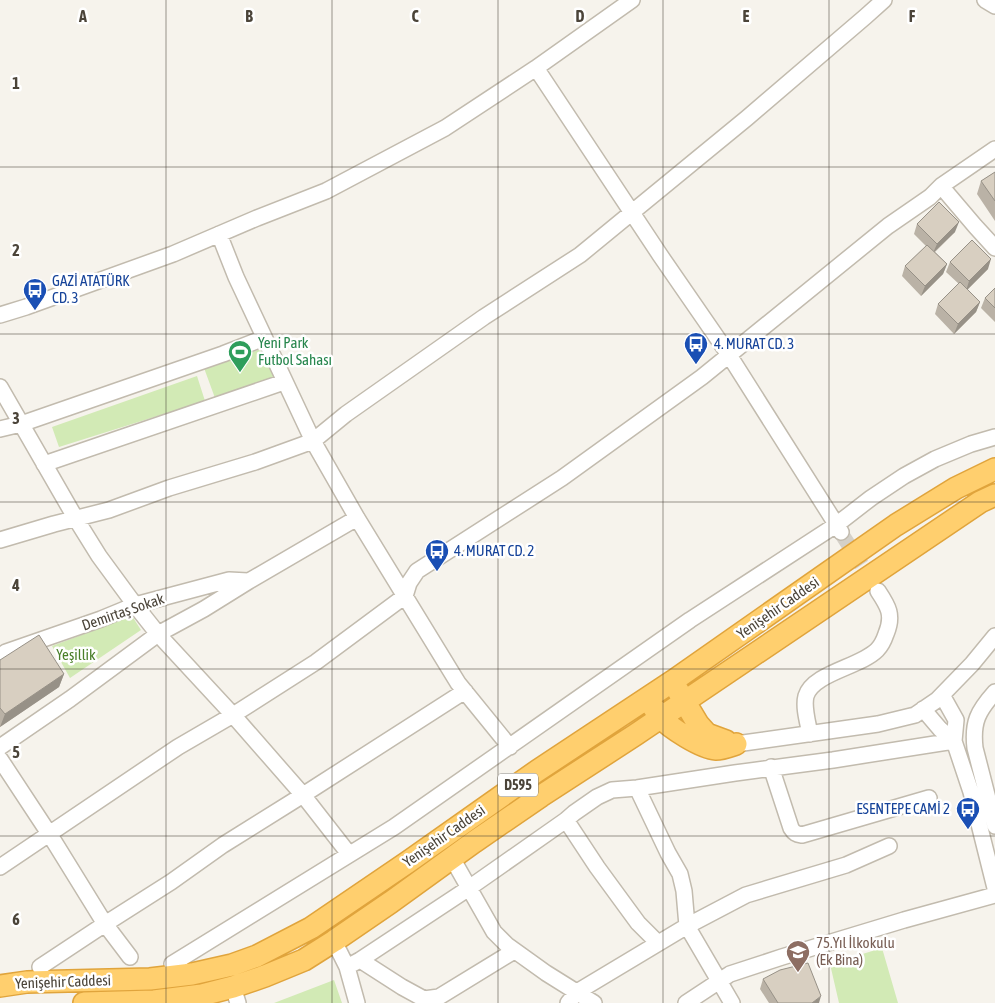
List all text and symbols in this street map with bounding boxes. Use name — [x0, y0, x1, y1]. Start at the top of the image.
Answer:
text: A — [78, 7, 87, 25]
text: B — [245, 7, 253, 25]
text: C — [411, 7, 419, 25]
text: D — [576, 7, 585, 25]
text: E — [743, 7, 750, 25]
text: F — [909, 7, 916, 25]
text: 1 — [12, 74, 20, 92]
text: 2 — [12, 241, 20, 259]
place label: GAZİ ATATÜRK CD. 3 — [52, 272, 130, 306]
bus stop icon: GAZİ ATATÜRK CD. 3 — [22, 277, 48, 311]
bus stop icon: 4. MURAT CD. 3 — [683, 331, 709, 365]
place label: Yeni Park Futbol Sahası — [258, 334, 332, 368]
place label: 4. MURAT CD. 3 — [714, 335, 794, 352]
sports icon: Yeni Park Futbol Sahası — [227, 339, 253, 373]
text: 3 — [12, 409, 20, 427]
bus stop icon: 4. MURAT CD. 2 — [424, 538, 450, 572]
place label: 4. MURAT CD. 2 — [454, 542, 534, 559]
street label: Yenişehir Caddesi — [733, 573, 822, 642]
text: 4 — [11, 576, 20, 594]
street label: Demirtaş Sokak — [79, 589, 167, 634]
park label: Yeşillik — [56, 646, 96, 663]
text: 5 — [12, 743, 20, 761]
road number: D595 — [498, 774, 538, 796]
bus stop icon: ESENTEPE CAMİ 2 — [955, 796, 981, 830]
place label: ESENTEPE CAMİ 2 — [856, 800, 950, 817]
street label: Yenişehir Caddesi — [399, 801, 488, 870]
text: 6 — [12, 910, 20, 928]
place label: 75.Yıl İlkokulu (Ek Bina) — [816, 934, 895, 968]
school or university icon: 75.Yıl İlkokulu (Ek Bina) — [785, 939, 811, 973]
street label: Yenişehir Caddesi — [15, 971, 111, 992]

